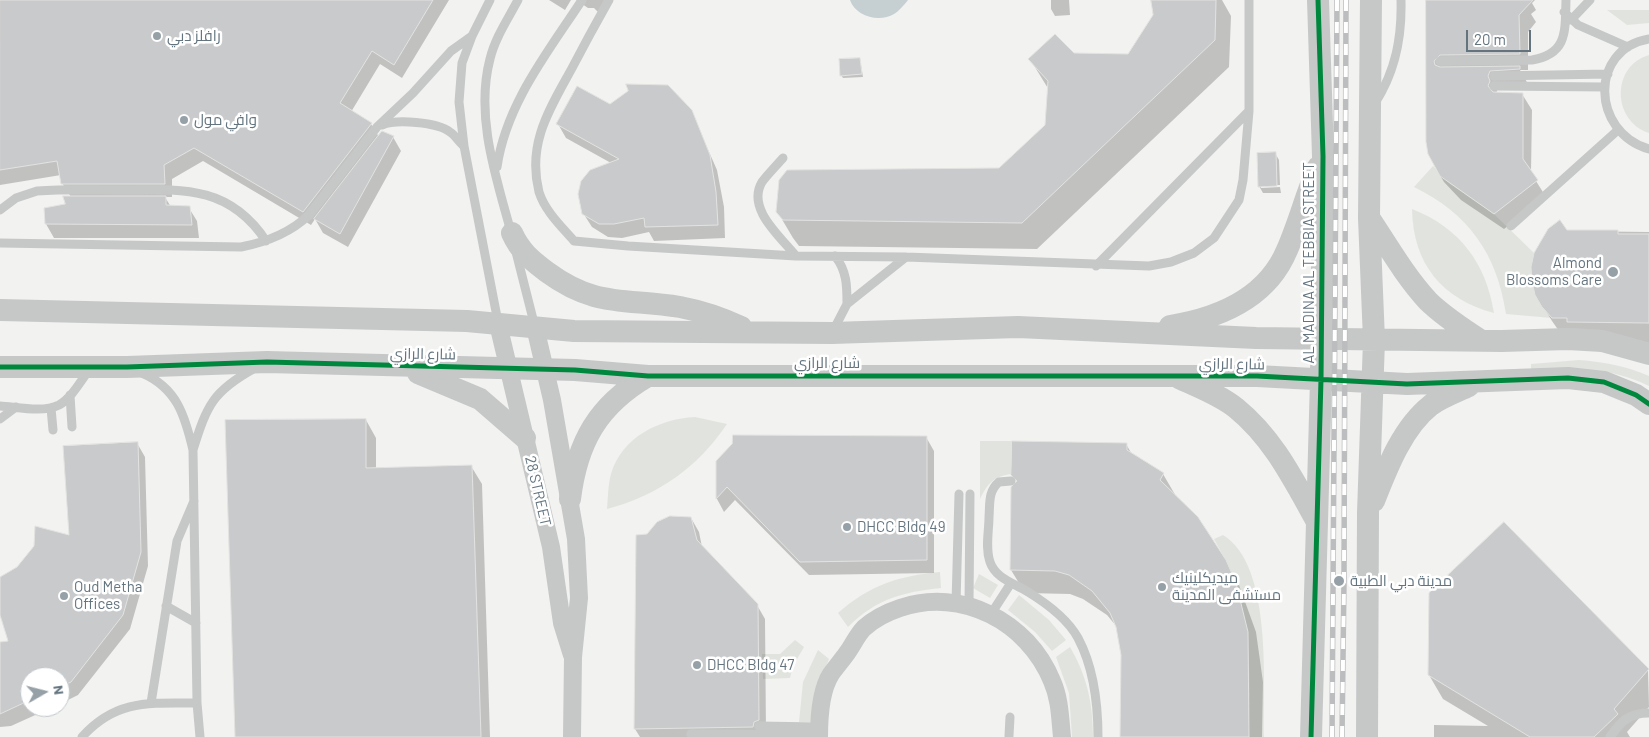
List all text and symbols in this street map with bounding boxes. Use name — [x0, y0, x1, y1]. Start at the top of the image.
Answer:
scale bar — [1469, 20, 1534, 52]
place label: رافلز دبي — [167, 27, 221, 45]
marker: رافلز دبي — [151, 30, 163, 42]
text: 20 m — [1474, 30, 1506, 48]
place label: وافي مول — [194, 111, 257, 129]
marker: وافي مول — [178, 114, 190, 126]
street label: AL MADINA AL TEBBIA STREET — [1300, 162, 1318, 364]
place label: Almond Blossoms Care — [1506, 254, 1602, 289]
marker: Almond Blossoms Care — [1606, 265, 1620, 279]
street label: شارع الرازي — [390, 344, 456, 364]
street label: شارع الرازي — [794, 354, 860, 372]
street label: شارع الرازي — [1199, 354, 1265, 374]
street label: 28 STREET — [521, 454, 555, 528]
place label: DHCC Bldg 49 — [857, 518, 945, 536]
marker: DHCC Bldg 49 — [841, 521, 853, 533]
place label: ميديكلينيك مستشفى المدينة — [1172, 569, 1281, 604]
place label: مدينة دبي الطبية — [1350, 572, 1452, 590]
marker: مدينة دبي الطبية — [1332, 574, 1346, 588]
place label: Oud Metha Offices — [74, 578, 142, 613]
marker: ميديكلينيك مستشفى المدينة — [1156, 581, 1168, 593]
marker: Oud Metha Offices — [58, 590, 70, 602]
place label: DHCC Bldg 47 — [707, 656, 794, 674]
marker: DHCC Bldg 47 — [691, 659, 703, 671]
north arrow — [20, 667, 70, 717]
text: N — [50, 684, 68, 696]

